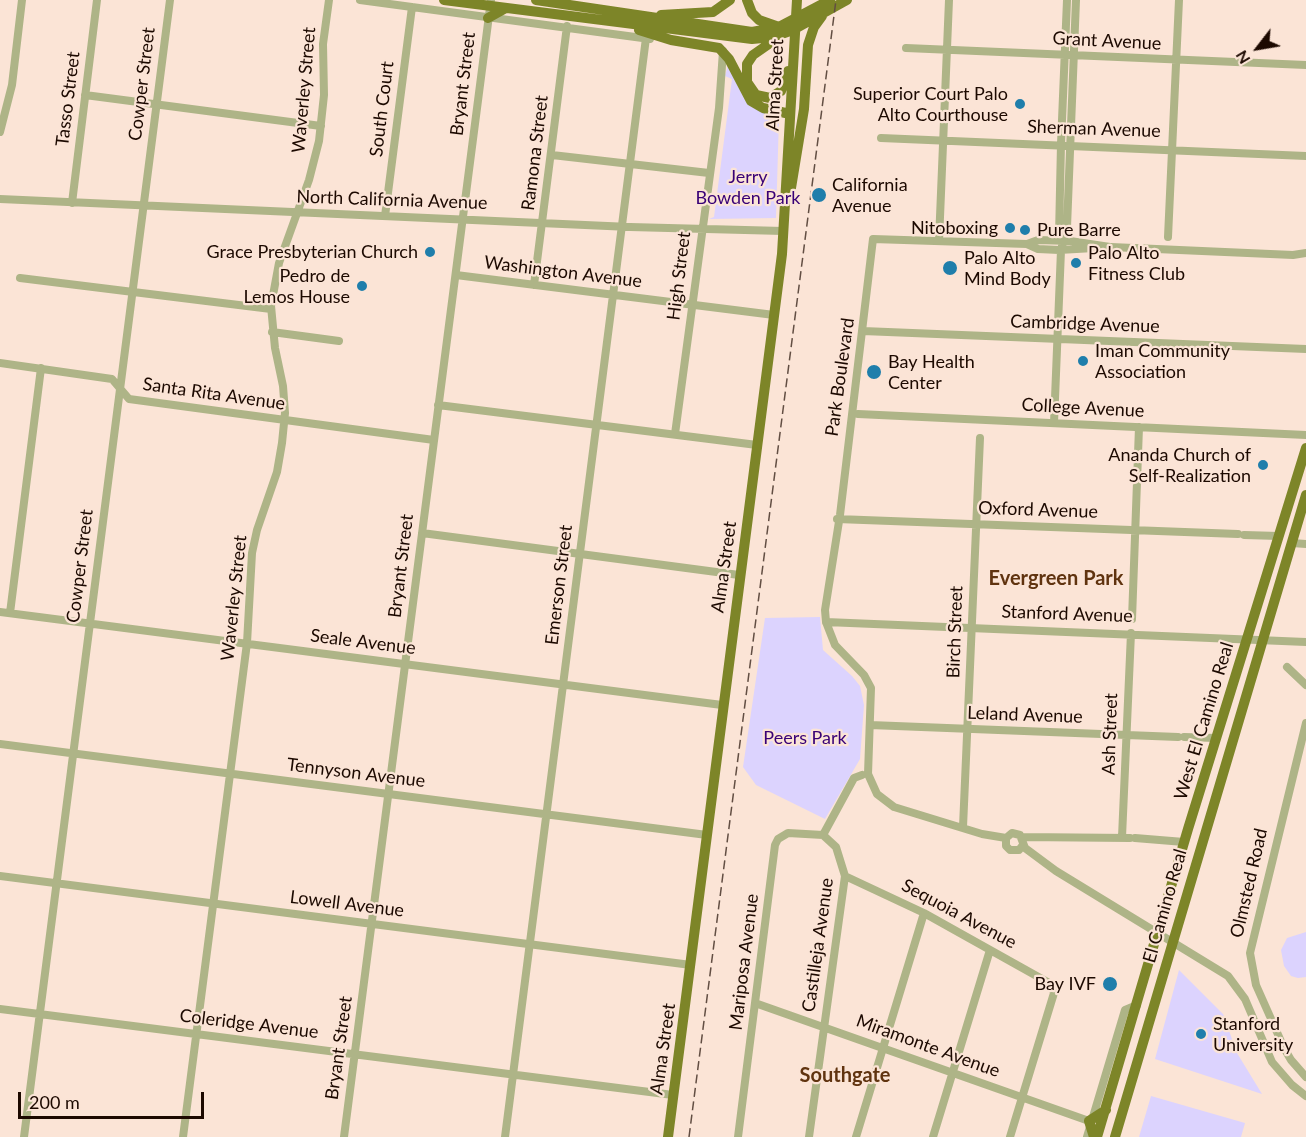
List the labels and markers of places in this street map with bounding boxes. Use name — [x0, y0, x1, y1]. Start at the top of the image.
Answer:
place label: Superior Court Palo Alto Courthouse — [853, 83, 1008, 125]
marker: Superior Court Palo Alto Courthouse — [1013, 97, 1027, 111]
place label: California Avenue — [832, 174, 908, 216]
marker: California Avenue — [810, 186, 828, 204]
place label: Nitoboxing — [911, 217, 998, 239]
place label: Pure Barre — [1037, 219, 1121, 241]
marker: Nitoboxing — [1003, 221, 1017, 235]
marker: Pure Barre — [1018, 223, 1032, 237]
place label: Grace Presbyterian Church — [207, 241, 418, 263]
place label: Palo Alto Fitness Club — [1088, 242, 1185, 284]
marker: Grace Presbyterian Church — [423, 245, 437, 259]
place label: Palo Alto Mind Body — [964, 247, 1051, 290]
marker: Palo Alto Fitness Club — [1069, 256, 1083, 270]
marker: Palo Alto Mind Body — [941, 259, 959, 277]
place label: Pedro de Lemos House — [243, 265, 350, 308]
marker: Pedro de Lemos House — [355, 279, 369, 293]
place label: Iman Community Association — [1095, 340, 1230, 382]
place label: Bay Health Center — [888, 351, 975, 394]
marker: Iman Community Association — [1076, 354, 1090, 368]
marker: Bay Health Center — [865, 363, 883, 381]
place label: Ananda Church of Self-Realization — [1108, 444, 1251, 486]
marker: Ananda Church of Self-Realization — [1256, 458, 1270, 472]
place label: Bay IVF — [1034, 973, 1096, 995]
marker: Bay IVF — [1101, 975, 1119, 993]
place label: Stanford University — [1213, 1013, 1293, 1056]
marker: Stanford University — [1194, 1027, 1208, 1041]

